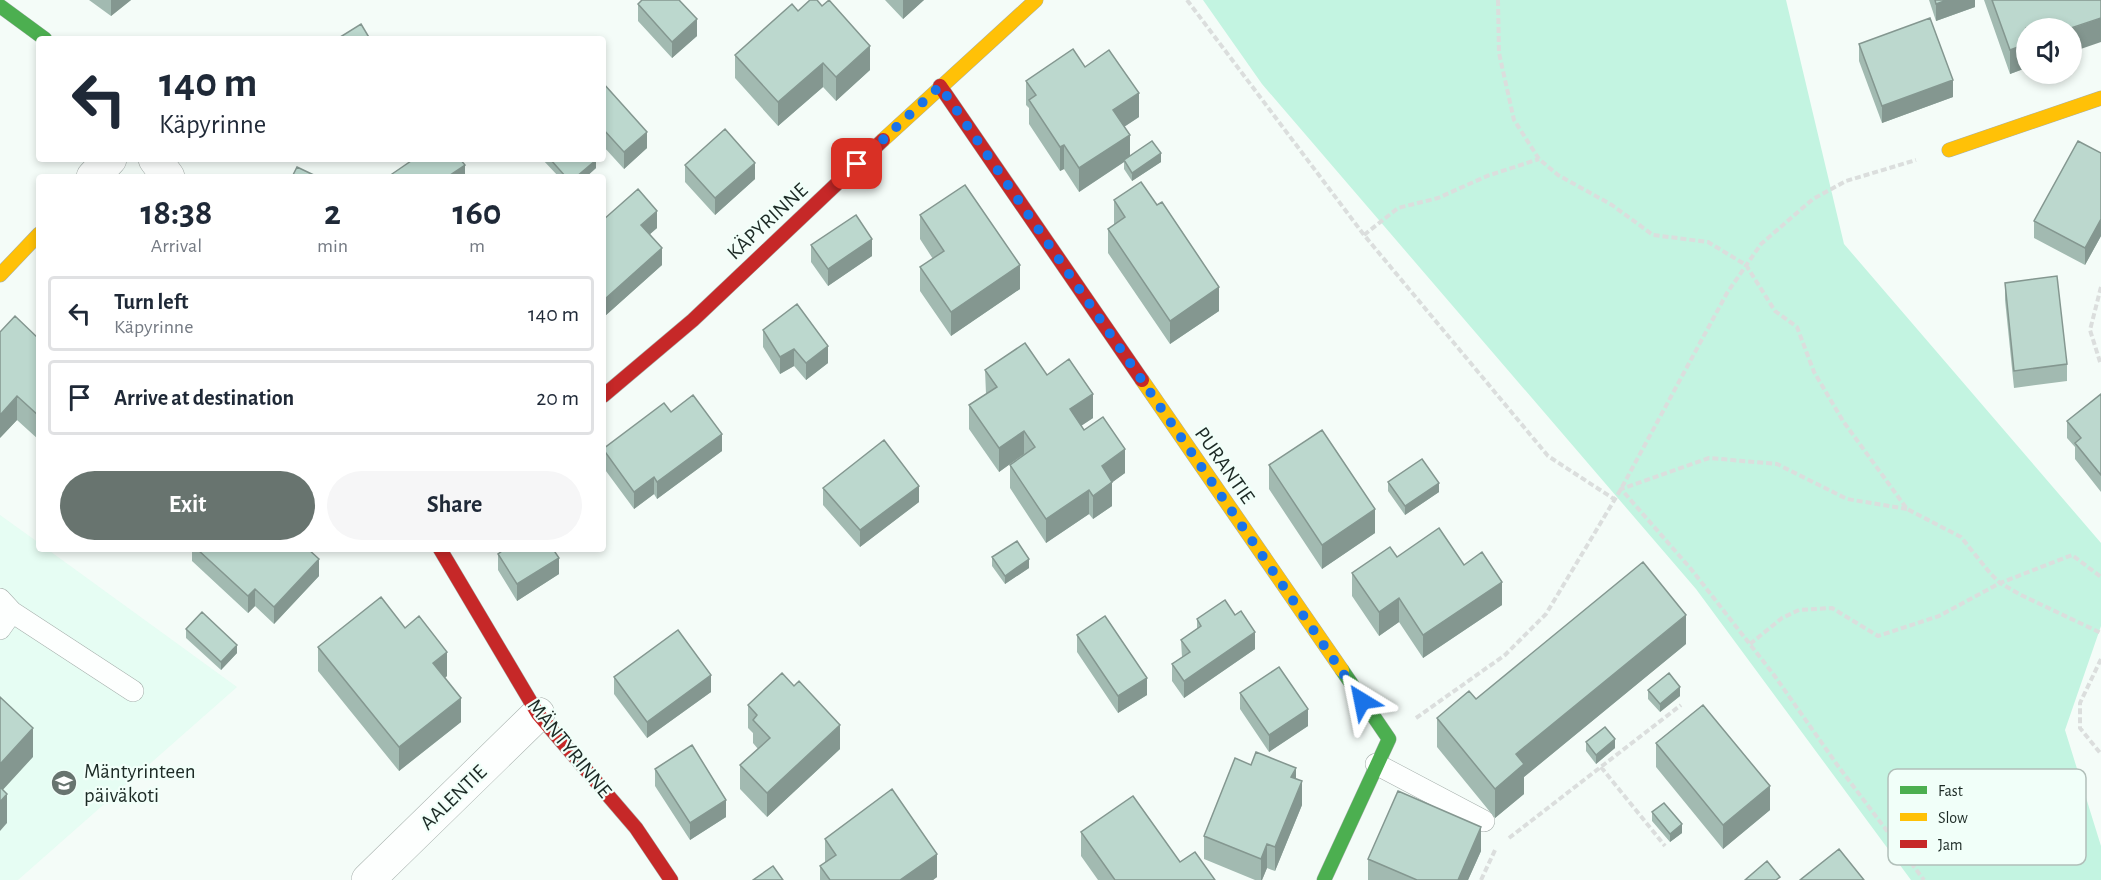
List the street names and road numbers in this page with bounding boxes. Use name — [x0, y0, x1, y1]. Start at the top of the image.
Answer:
street label: KÄPYRINNE — [722, 178, 812, 264]
street label: PURANTIE — [1191, 423, 1258, 507]
street label: MÄNTYRINNE — [524, 694, 616, 802]
street label: AALENTIE — [416, 761, 491, 834]

